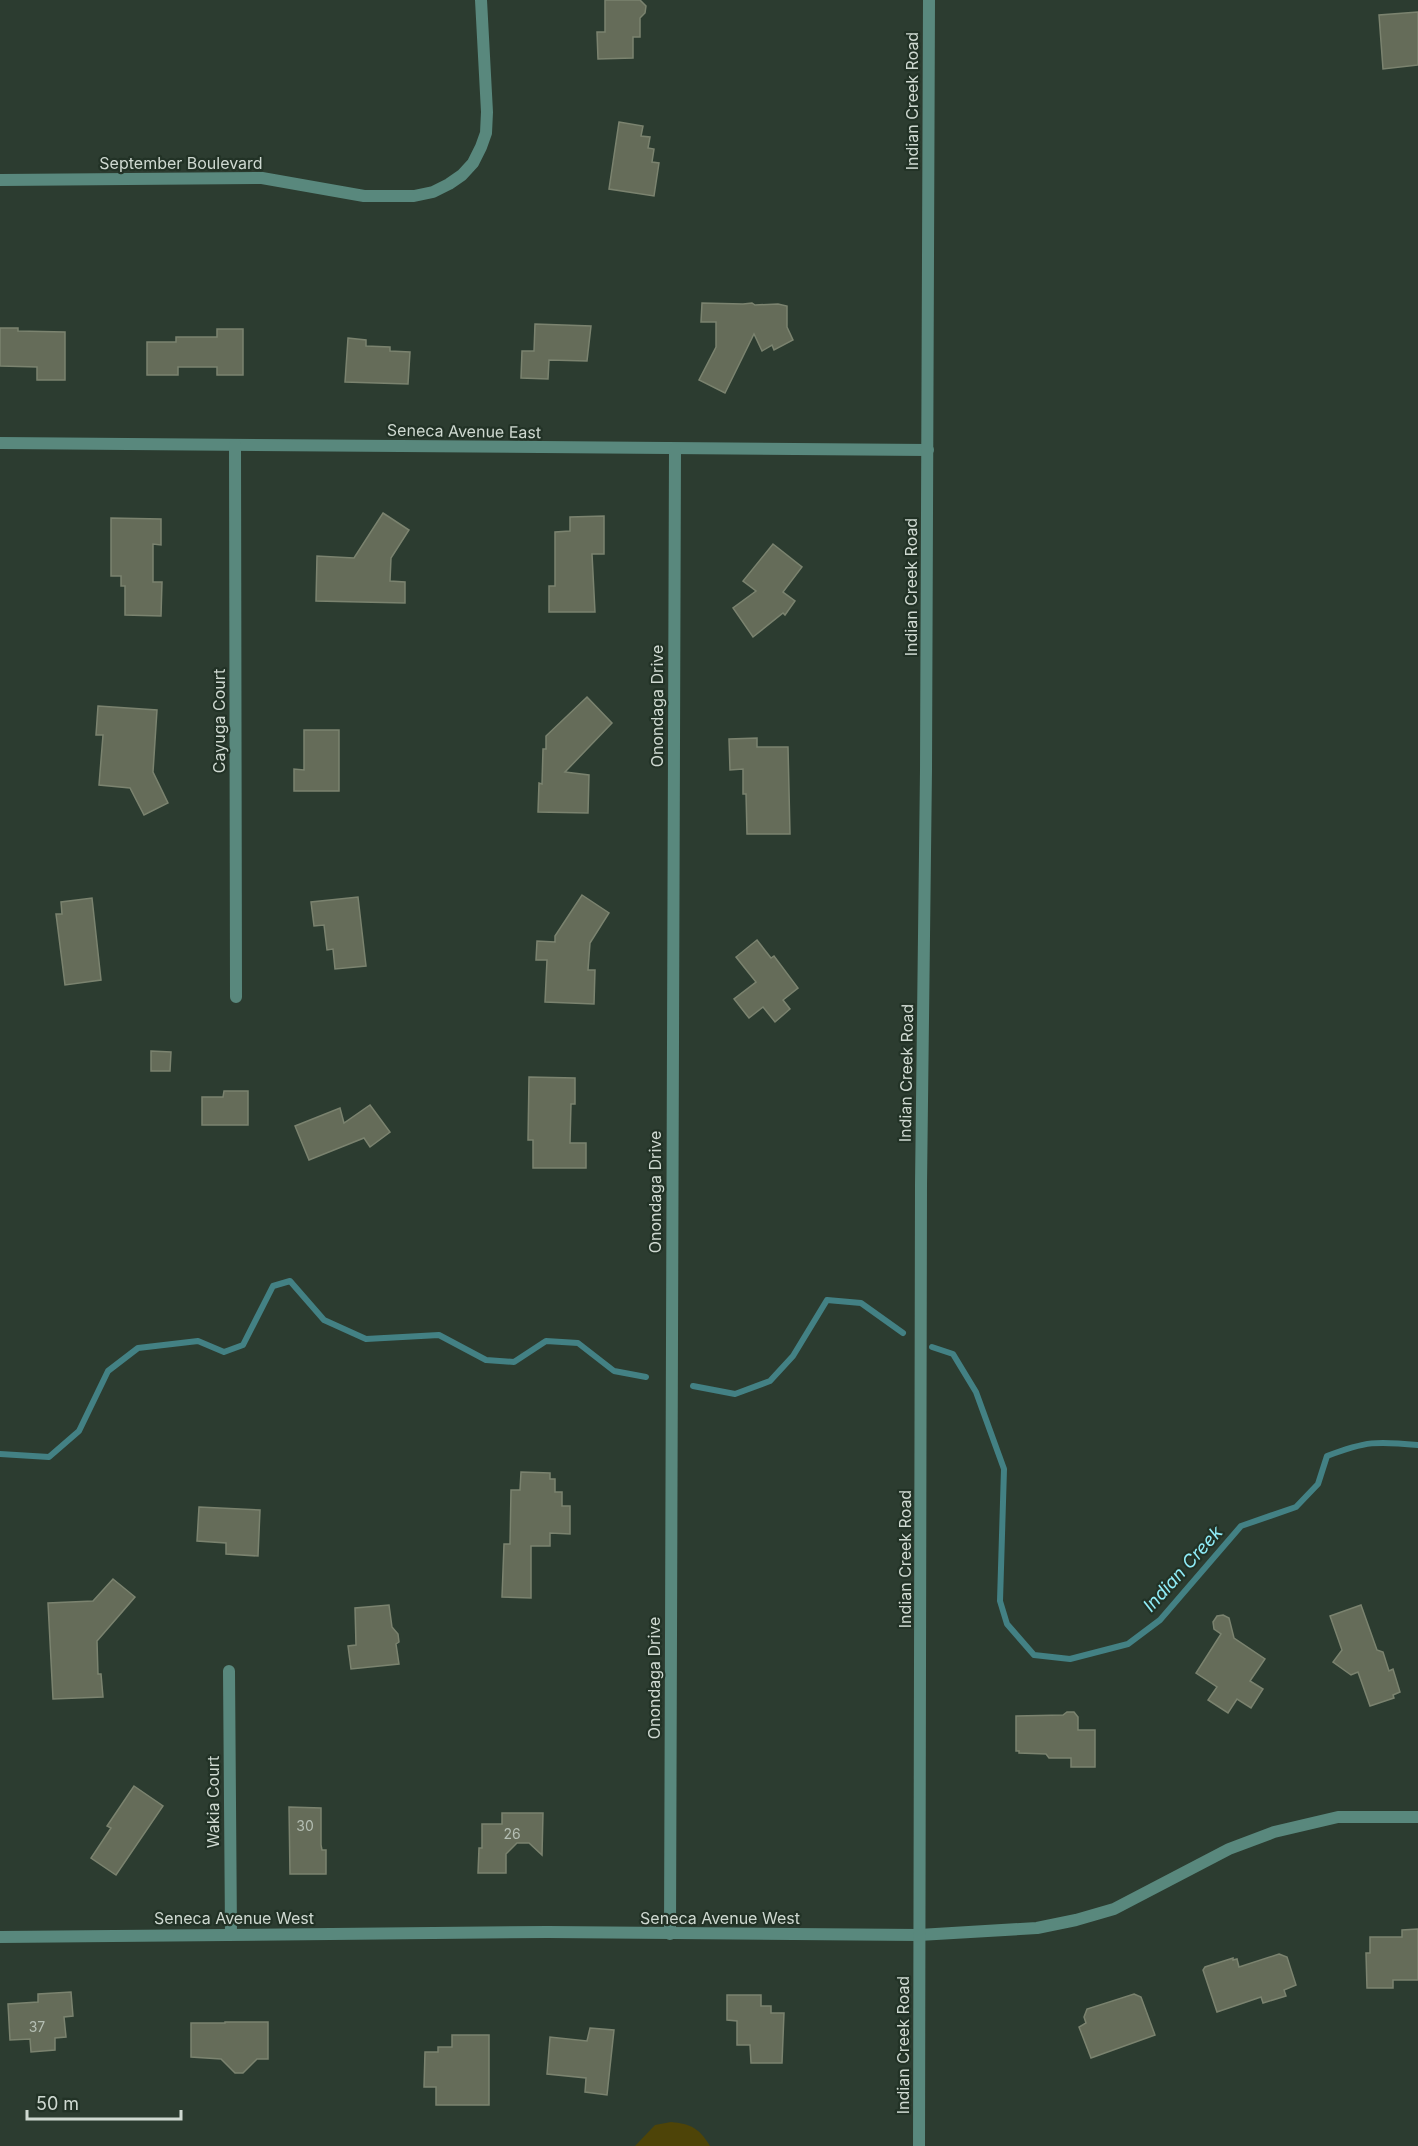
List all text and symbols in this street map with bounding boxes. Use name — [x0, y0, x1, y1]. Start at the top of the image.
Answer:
street label: Indian Creek Road — [902, 32, 922, 170]
street label: September Boulevard — [99, 153, 263, 173]
street label: Seneca Avenue East — [387, 420, 541, 442]
street label: Indian Creek Road — [901, 518, 921, 656]
street label: Onondaga Drive — [647, 645, 667, 767]
street label: Cayuga Court — [209, 669, 229, 773]
street label: Indian Creek Road — [895, 1004, 917, 1142]
street label: Onondaga Drive — [645, 1131, 665, 1253]
street label: Indian Creek Road — [895, 1490, 915, 1628]
water label: Indian Creek — [1139, 1521, 1227, 1616]
street label: Onondaga Drive — [644, 1617, 664, 1739]
street label: Wakia Court — [203, 1756, 223, 1848]
house number: 30 — [296, 1817, 314, 1834]
house number: 26 — [503, 1825, 521, 1842]
street label: Seneca Avenue West — [154, 1908, 314, 1928]
street label: Seneca Avenue West — [640, 1908, 800, 1928]
street label: Indian Creek Road — [893, 1976, 913, 2114]
house number: 37 — [29, 2018, 45, 2035]
scale bar — [27, 2083, 182, 2121]
text: 50 m — [36, 2093, 79, 2114]

